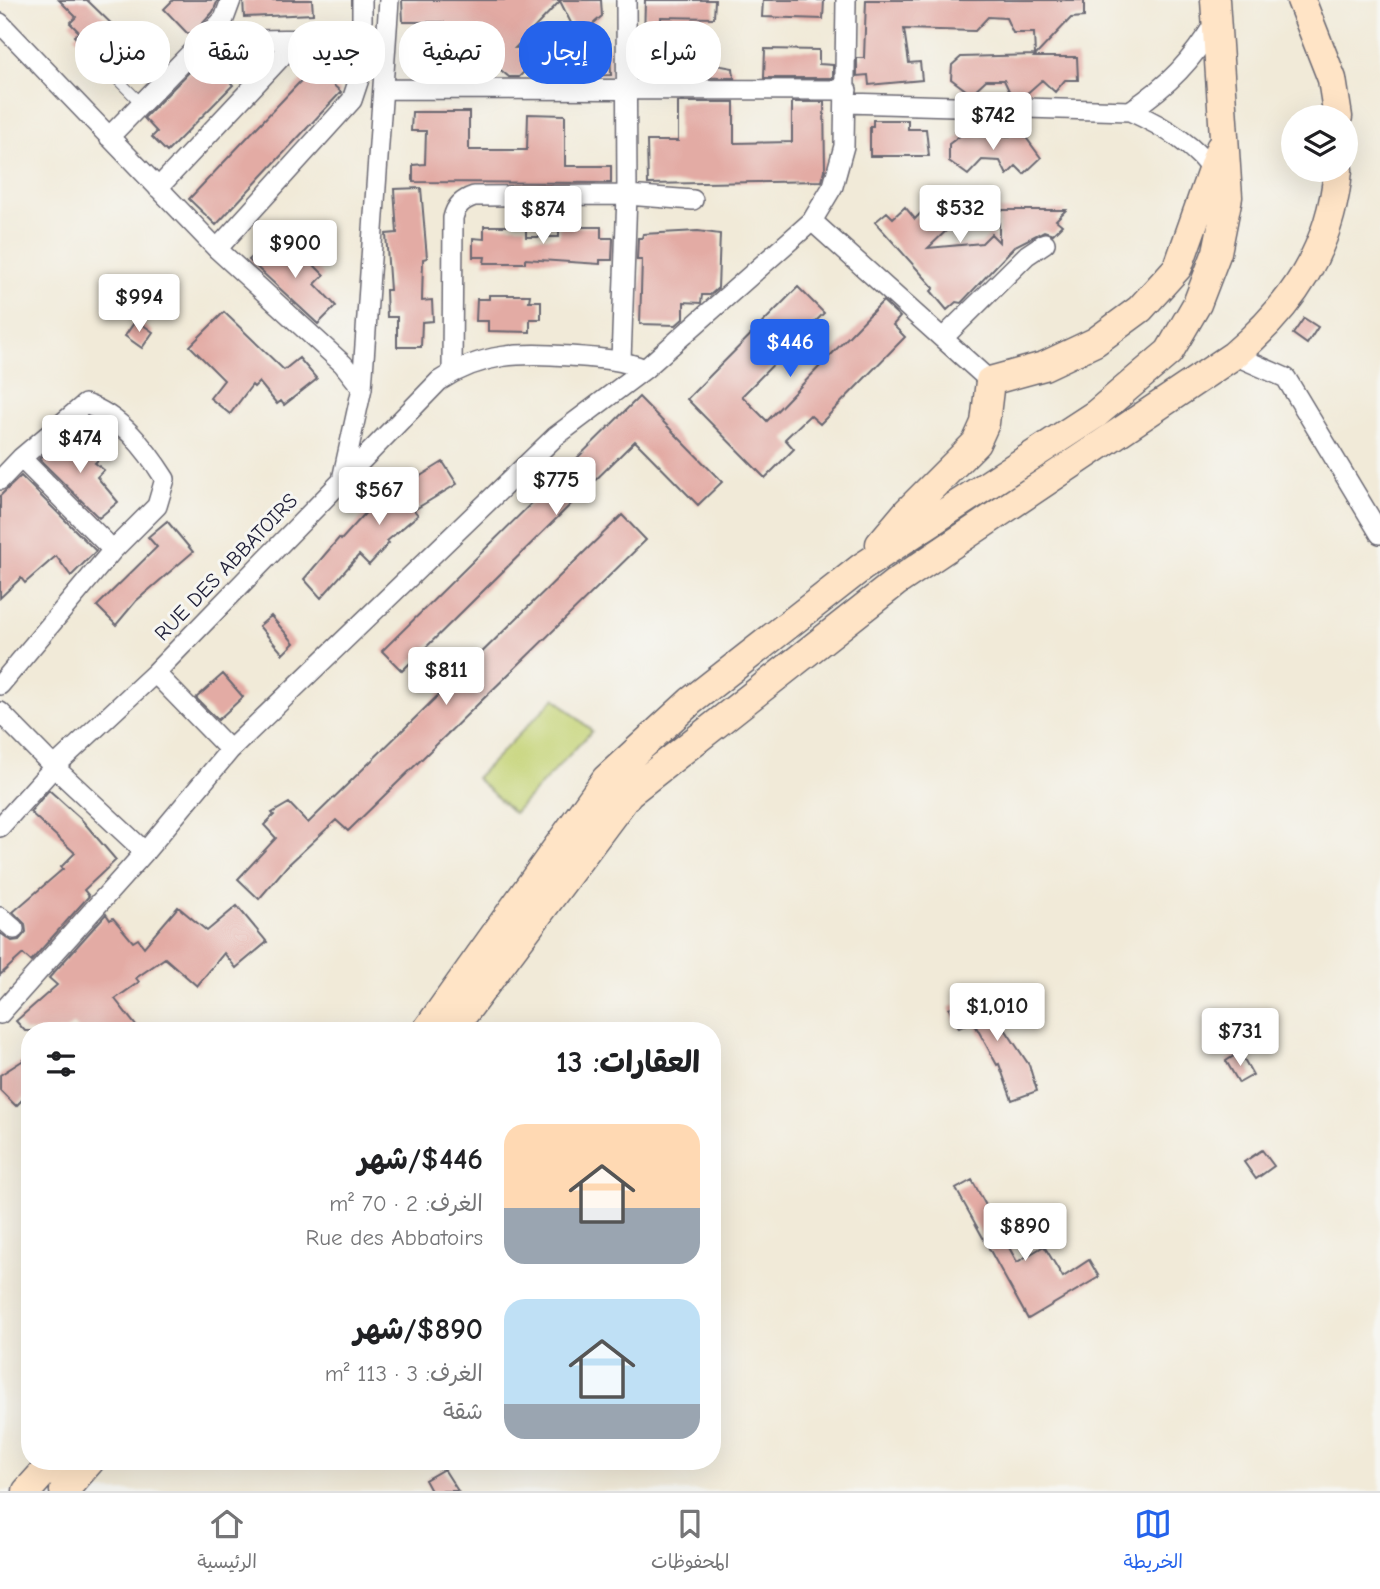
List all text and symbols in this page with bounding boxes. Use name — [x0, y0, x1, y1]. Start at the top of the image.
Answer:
chip: منزل — [75, 21, 170, 84]
chip: شقة — [184, 21, 274, 84]
chip: جديد — [288, 21, 385, 84]
chip: تصفية — [399, 21, 505, 84]
chip: إيجار — [519, 21, 612, 84]
chip: شراء — [626, 21, 721, 84]
pin: $742 — [952, 92, 1034, 152]
text: $742 — [971, 101, 1015, 128]
map controls — [1281, 105, 1358, 182]
button: layers — [1281, 105, 1358, 182]
pin: $532 — [919, 186, 1001, 245]
pin: $874 — [502, 187, 584, 246]
text: $532 — [936, 194, 984, 221]
text: $874 — [521, 195, 565, 222]
pin: $900 — [254, 220, 336, 280]
text: $900 — [269, 229, 321, 256]
pin: $994 — [98, 274, 180, 334]
text: $994 — [115, 283, 163, 310]
pin: $446 — [749, 320, 831, 379]
text: $446 — [766, 328, 814, 355]
pin: $474 — [39, 416, 121, 475]
text: $474 — [58, 424, 102, 451]
pin: $775 — [515, 458, 597, 517]
text: $775 — [533, 466, 579, 493]
pin: $567 — [338, 468, 420, 527]
text: $567 — [355, 476, 403, 503]
street label: RUE DES ABBATOIRS — [150, 489, 302, 645]
pin: $811 — [405, 648, 487, 707]
text: $811 — [424, 656, 468, 683]
pin: $1,010 — [940, 984, 1054, 1043]
text: $1,010 — [966, 992, 1028, 1019]
pin: $731 — [1199, 1009, 1281, 1068]
text: $731 — [1218, 1017, 1262, 1044]
icon: filters — [42, 1045, 80, 1083]
text: العقارات: 13 — [556, 1045, 700, 1080]
text: $446/شهر — [358, 1142, 483, 1177]
icon: home — [560, 1152, 644, 1236]
text: الغرف: 2 · 70 m² — [329, 1190, 483, 1217]
pin: $890 — [984, 1204, 1066, 1263]
text: $890 — [1000, 1212, 1050, 1239]
text: Rue des Abbatoirs — [306, 1224, 483, 1251]
text: $890/شهر — [354, 1312, 483, 1347]
icon: home — [560, 1327, 644, 1411]
text: الغرف: 3 · 113 m² — [325, 1360, 483, 1387]
text: شقة — [443, 1398, 483, 1425]
tab: الرئيسية — [197, 1505, 257, 1578]
tab: المحفوظات — [651, 1505, 729, 1578]
tab: الخريطة — [1124, 1505, 1183, 1578]

